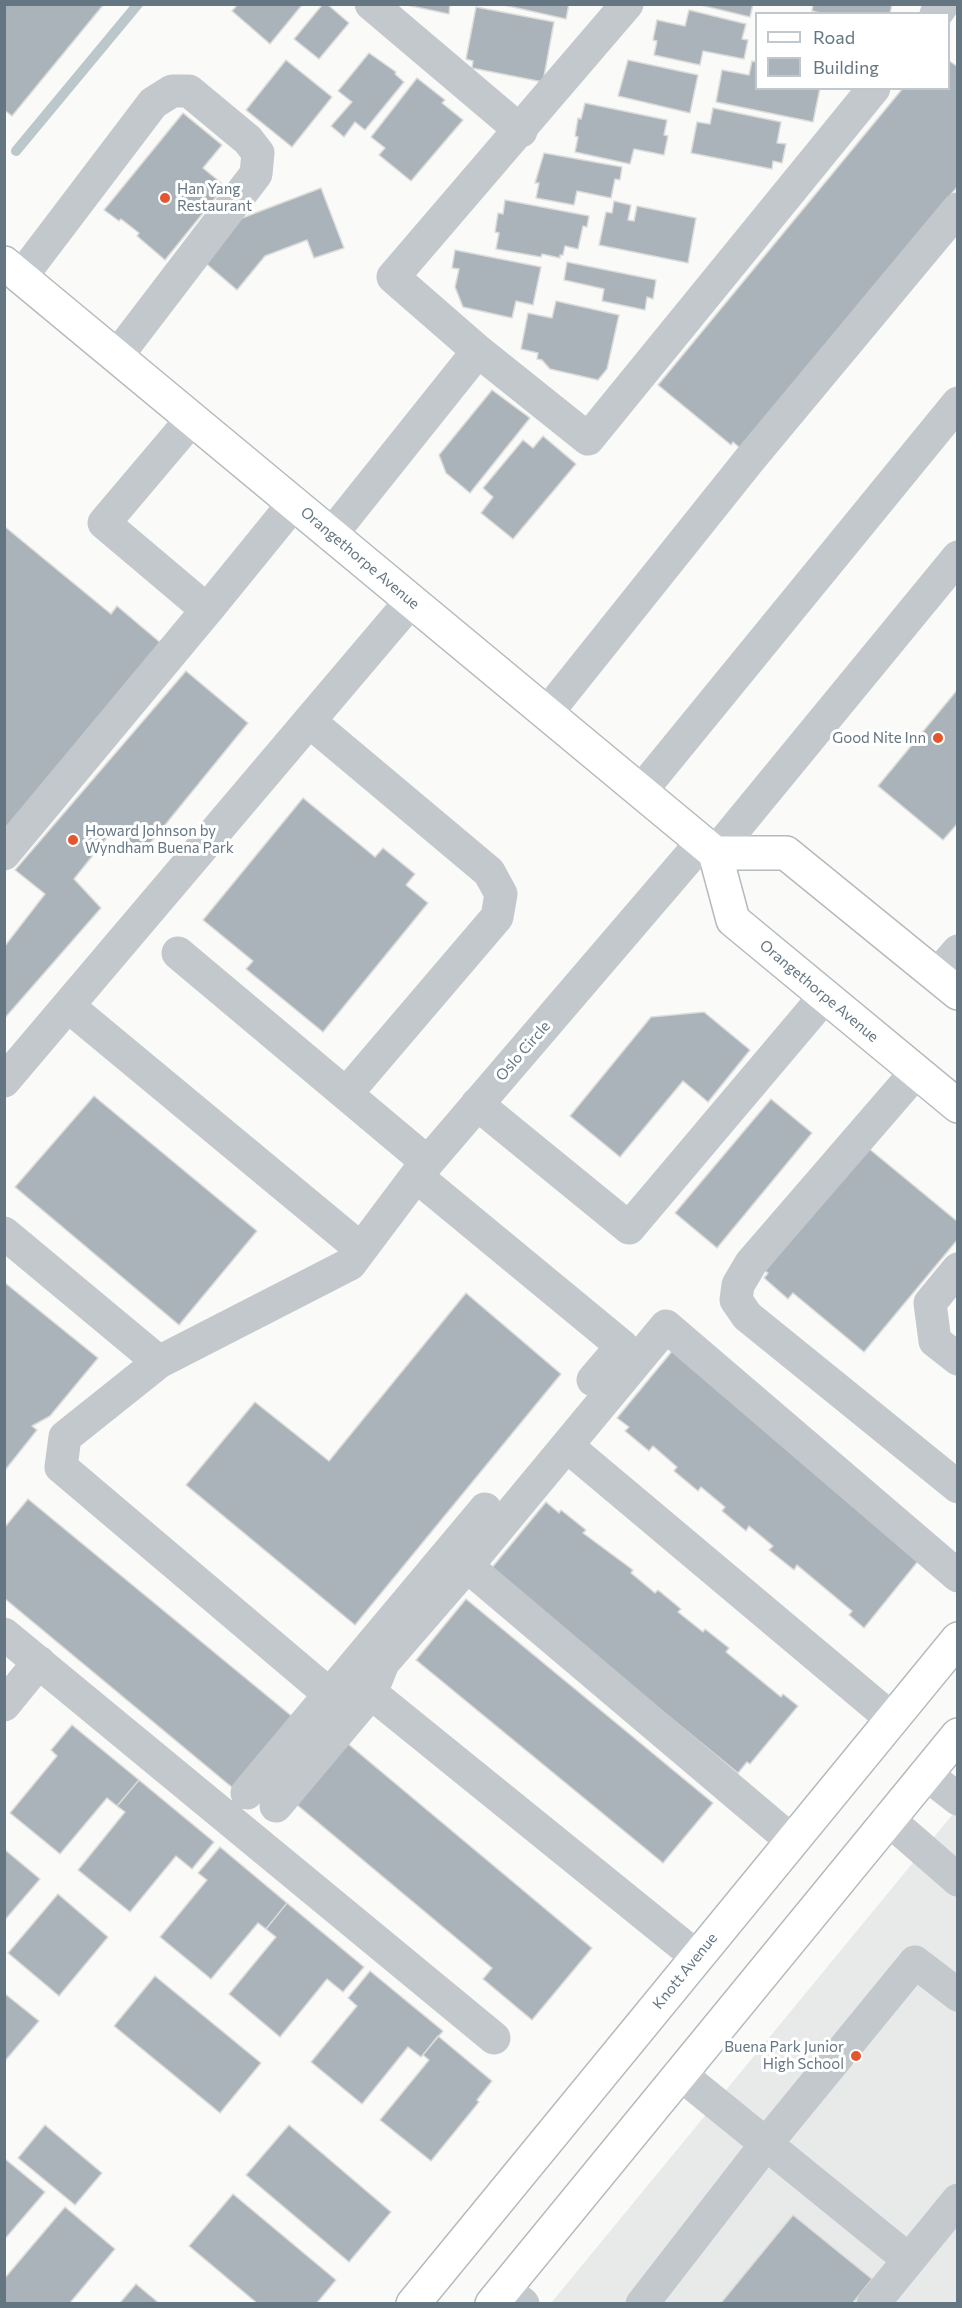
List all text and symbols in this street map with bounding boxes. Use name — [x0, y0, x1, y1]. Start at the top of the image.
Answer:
legend — [755, 12, 950, 90]
text: Road — [813, 26, 855, 48]
text: Building — [813, 56, 879, 78]
place label: Han Yang Restaurant — [177, 180, 252, 215]
marker: Han Yang Restaurant — [158, 191, 172, 205]
street label: Orangethorpe Avenue — [297, 503, 423, 613]
place label: Good Nite Inn — [832, 729, 926, 747]
marker: Good Nite Inn — [931, 731, 945, 745]
place label: Howard Johnson by Wyndham Buena Park — [85, 822, 234, 857]
marker: Howard Johnson by Wyndham Buena Park — [66, 833, 80, 847]
street label: Orangethorpe Avenue — [756, 936, 882, 1046]
street label: Oslo Circle — [492, 1017, 554, 1085]
street label: Knott Avenue — [649, 1929, 721, 2013]
place label: Buena Park Junior High School — [724, 2038, 844, 2073]
marker: Buena Park Junior High School — [849, 2049, 863, 2063]

